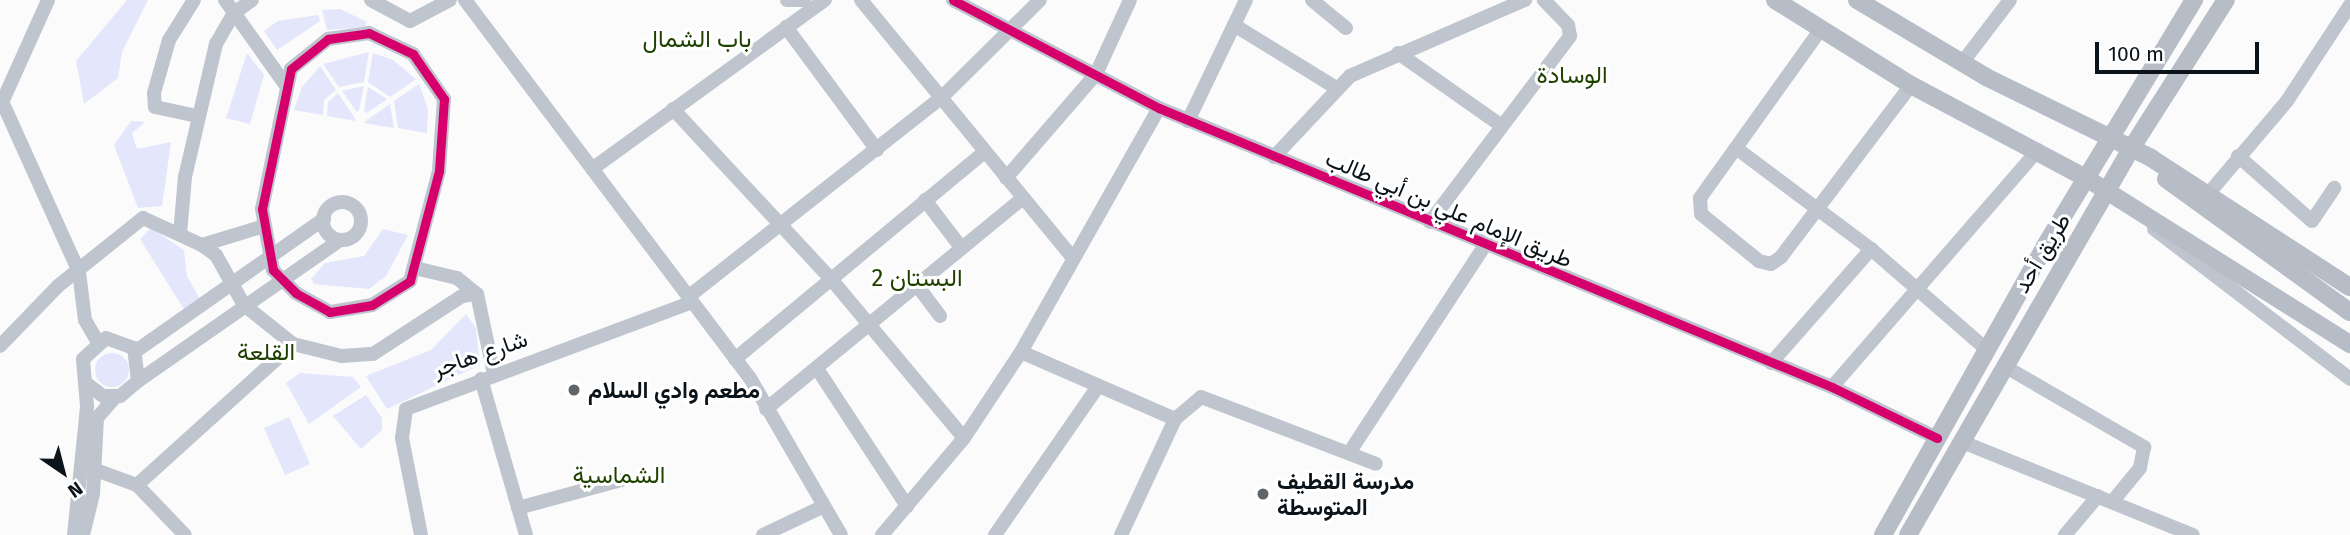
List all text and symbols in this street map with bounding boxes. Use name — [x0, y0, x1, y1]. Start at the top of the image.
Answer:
district label: باب الشمال — [643, 26, 751, 54]
scale bar — [2098, 28, 2262, 72]
text: 100 m — [2108, 41, 2164, 67]
district label: الوسادة — [1536, 62, 1608, 90]
street label: طريق الإمام علي بن أبي طالب — [1321, 144, 1577, 274]
street label: طريق أحد — [2008, 208, 2076, 298]
district label: البستان 2 — [871, 265, 963, 293]
street label: شارع هاجر — [429, 325, 531, 383]
district label: القلعة — [237, 339, 295, 367]
place label: مطعم وادي السلام — [588, 376, 760, 404]
marker: مطعم وادي السلام — [566, 382, 582, 398]
north arrow — [28, 437, 98, 507]
district label: الشماسية — [573, 462, 665, 490]
place label: مدرسة القطيف المتوسطة — [1277, 467, 1414, 521]
text: N — [64, 477, 87, 503]
marker: مدرسة القطيف المتوسطة — [1255, 486, 1271, 502]

